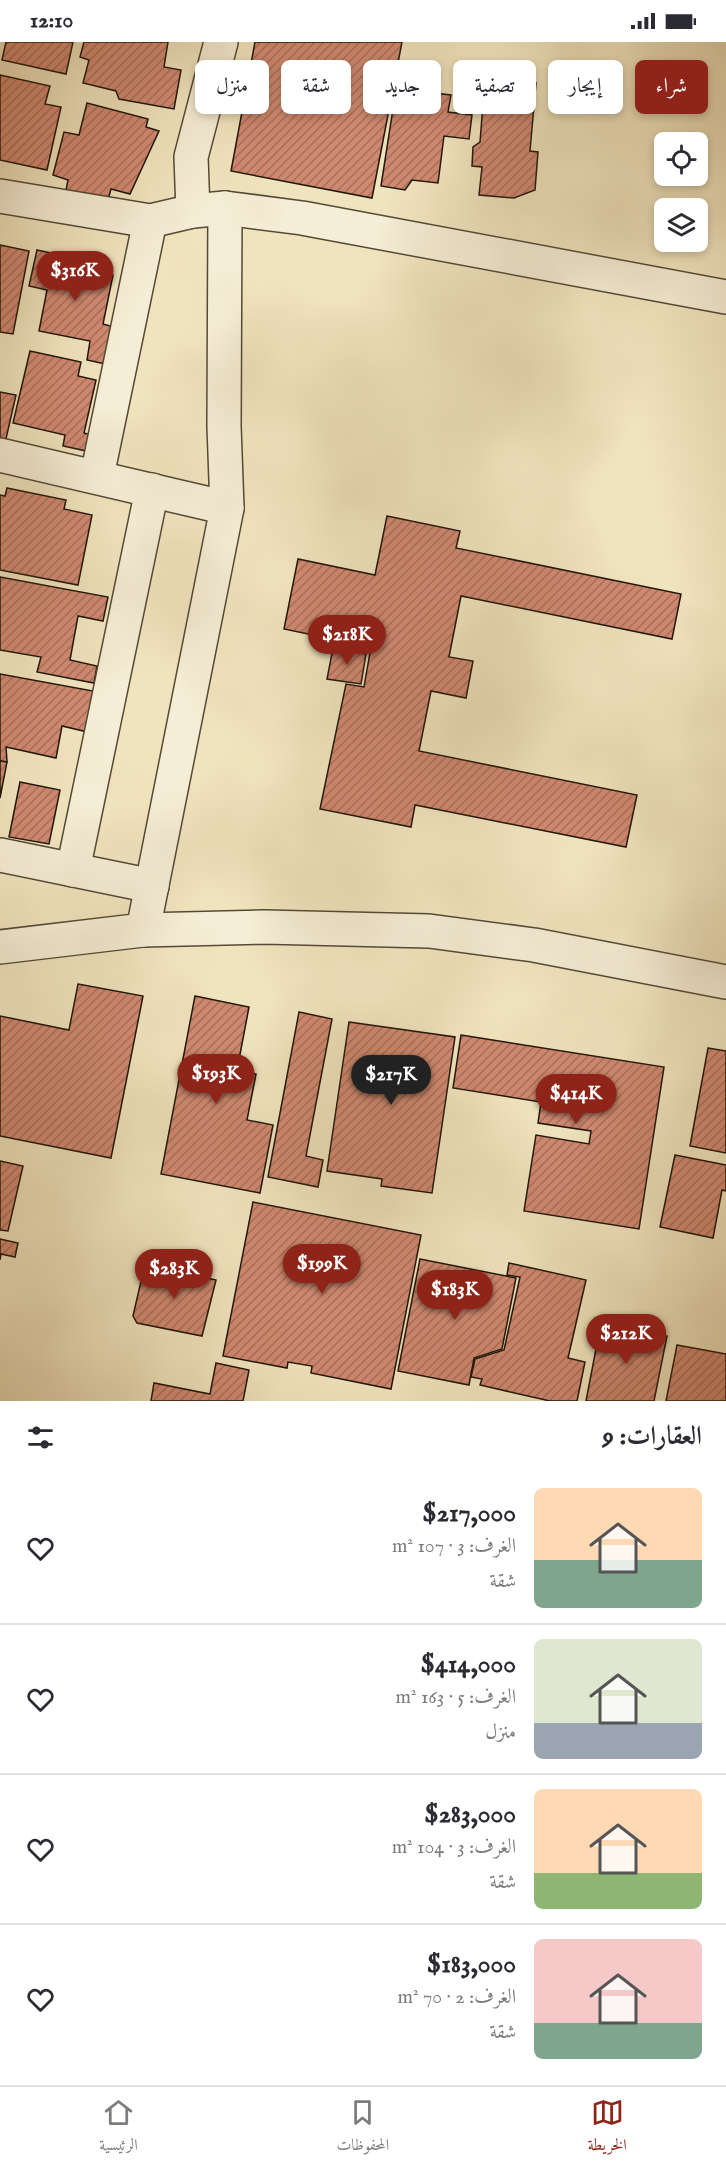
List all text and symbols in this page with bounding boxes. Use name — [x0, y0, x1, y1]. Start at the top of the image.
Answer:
text: 12:10 — [30, 7, 73, 35]
chip: منزل — [195, 60, 269, 114]
chip: شقة — [281, 60, 351, 114]
chip: جديد — [363, 60, 441, 114]
chip: تصفية — [453, 60, 536, 114]
chip: إيجار — [548, 60, 623, 114]
chip: شراء — [635, 60, 708, 114]
map controls — [654, 132, 708, 252]
button: locate — [654, 132, 708, 186]
button: layers — [654, 198, 708, 252]
pin: $316K — [33, 251, 117, 302]
text: $316K — [51, 258, 99, 283]
pin: $218K — [305, 615, 389, 666]
text: $218K — [322, 622, 372, 647]
pin: $193K — [174, 1054, 258, 1105]
pin: $217K — [349, 1055, 433, 1106]
text: $193K — [191, 1061, 241, 1086]
text: $217K — [365, 1062, 417, 1087]
pin: $414K — [534, 1074, 618, 1125]
text: $414K — [550, 1081, 602, 1106]
pin: $199K — [280, 1244, 364, 1295]
pin: $283K — [132, 1249, 216, 1300]
text: $199K — [297, 1251, 347, 1276]
text: $283K — [149, 1256, 199, 1281]
pin: $183K — [413, 1270, 497, 1321]
text: $183K — [431, 1277, 479, 1302]
pin: $212K — [584, 1314, 668, 1365]
text: $212K — [600, 1321, 652, 1346]
text: العقارات: 9 — [603, 1420, 702, 1453]
icon: filters — [24, 1421, 57, 1454]
text: $217,000 — [422, 1497, 516, 1530]
icon: home — [582, 1512, 654, 1584]
icon: heart — [24, 1532, 57, 1565]
text: الغرف: 3 · 107 m² — [392, 1534, 516, 1559]
text: شقة — [490, 1569, 516, 1594]
text: $414,000 — [421, 1648, 516, 1681]
icon: home — [582, 1663, 654, 1735]
icon: heart — [24, 1683, 57, 1716]
text: الغرف: 5 · 163 m² — [396, 1685, 516, 1710]
text: منزل — [485, 1720, 516, 1745]
text: $283,000 — [424, 1798, 516, 1831]
icon: home — [582, 1813, 654, 1885]
icon: heart — [24, 1833, 57, 1866]
text: الغرف: 3 · 104 m² — [392, 1835, 516, 1860]
text: شقة — [490, 1870, 516, 1895]
text: $183,000 — [427, 1948, 516, 1981]
icon: home — [582, 1963, 654, 2035]
icon: heart — [24, 1983, 57, 2016]
text: الغرف: 2 · 70 m² — [398, 1985, 516, 2010]
text: شقة — [490, 2020, 516, 2045]
tab: الرئيسية — [99, 2096, 138, 2160]
tab: المحفوظات — [336, 2096, 389, 2160]
tab: الخريطة — [588, 2096, 627, 2160]

